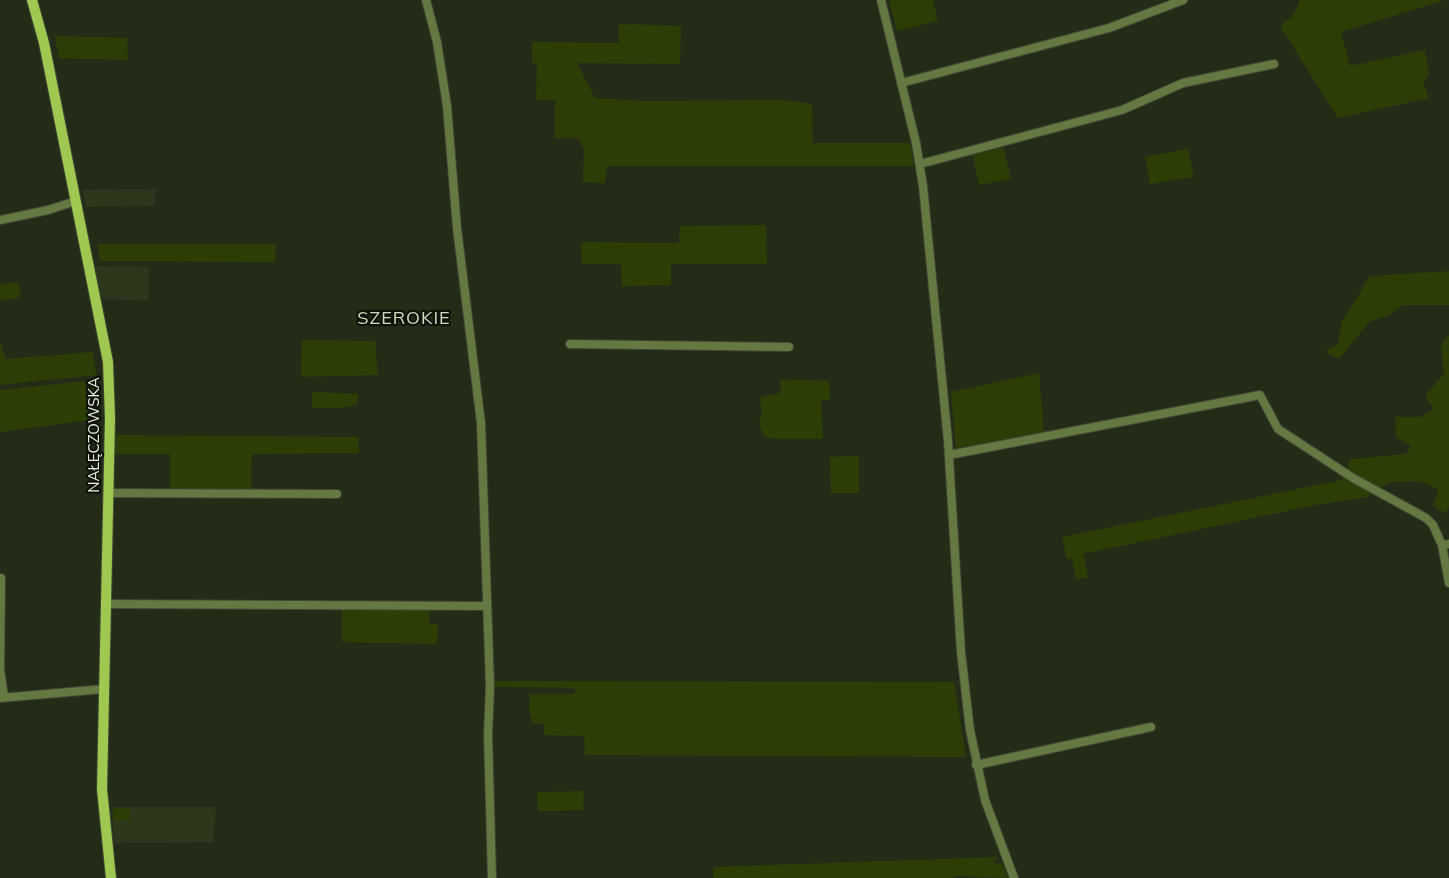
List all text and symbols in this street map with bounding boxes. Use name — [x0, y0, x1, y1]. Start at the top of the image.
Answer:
district label: SZEROKIE — [356, 308, 452, 330]
street label: NAŁĘCZOWSKA — [85, 377, 103, 493]

